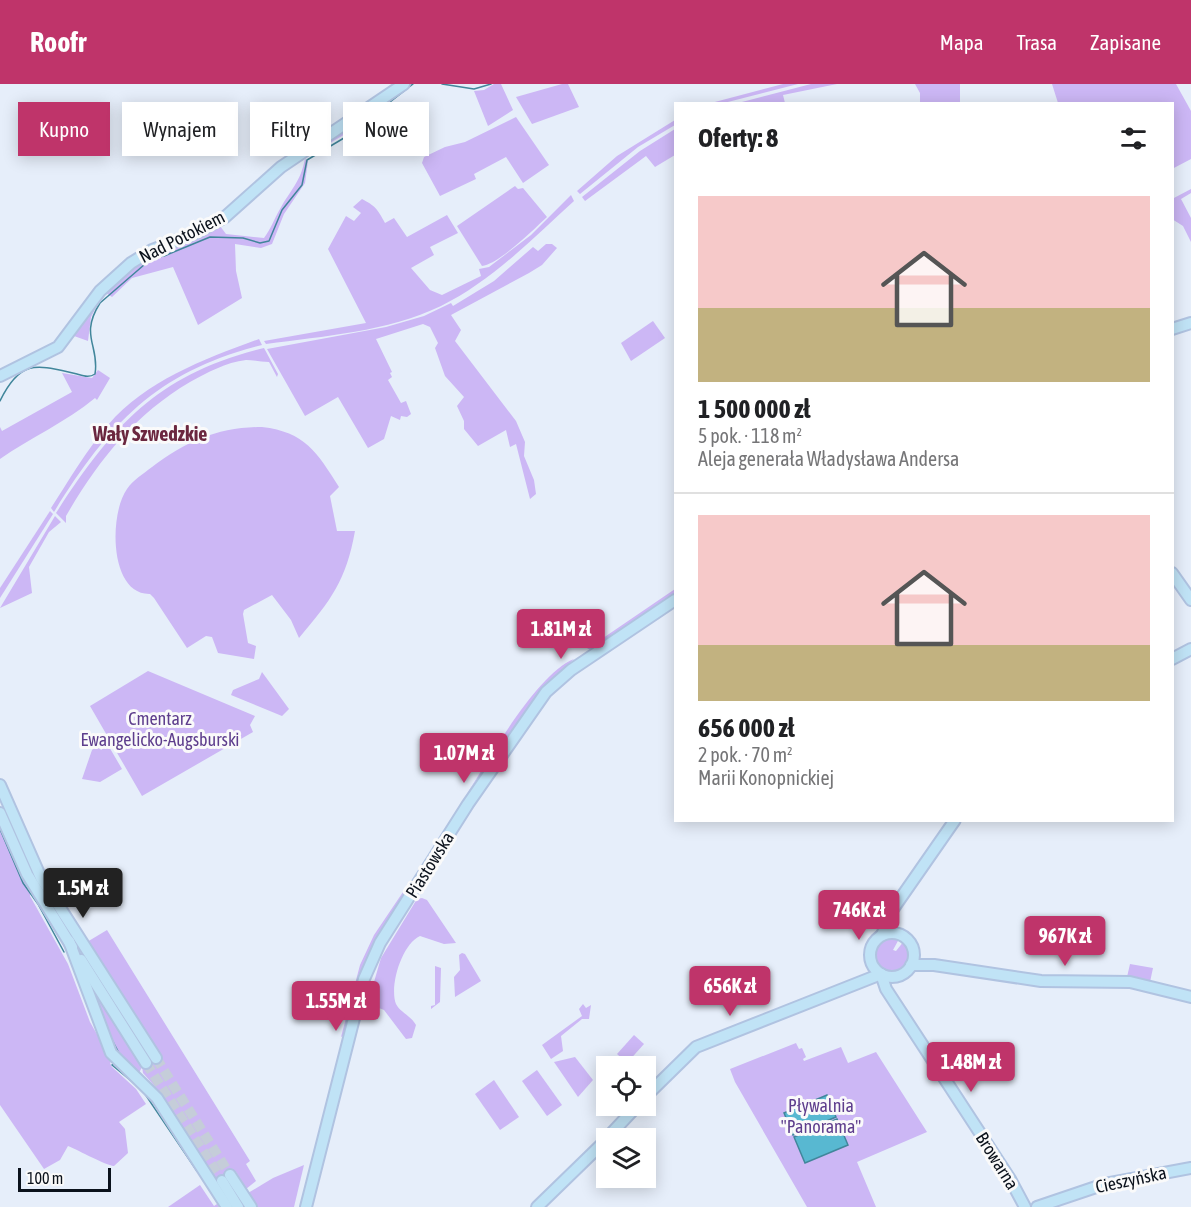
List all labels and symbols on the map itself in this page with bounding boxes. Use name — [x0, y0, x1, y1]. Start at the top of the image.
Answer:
street label: Nad Potokiem — [135, 206, 228, 267]
district label: Wały Szwedzkie — [92, 422, 207, 445]
pin: 1.81M zł — [499, 609, 623, 660]
park label: Cmentarz Ewangelicko-Augsburski — [81, 708, 240, 750]
pin: 1.07M zł — [402, 733, 526, 784]
street label: Piastowska — [401, 828, 458, 902]
pin: 1.5M zł — [28, 868, 138, 919]
pin: 746K zł — [804, 890, 914, 941]
pin: 967K zł — [1010, 916, 1120, 967]
pin: 656K zł — [675, 966, 785, 1017]
pin: 1.55M zł — [274, 981, 398, 1032]
pin: 1.48M zł — [909, 1042, 1033, 1093]
park label: Pływalnia "Panorama" — [781, 1095, 861, 1137]
street label: Browarna — [972, 1128, 1023, 1193]
street label: Cieszyńska — [1093, 1162, 1168, 1197]
scale bar — [18, 1165, 111, 1192]

